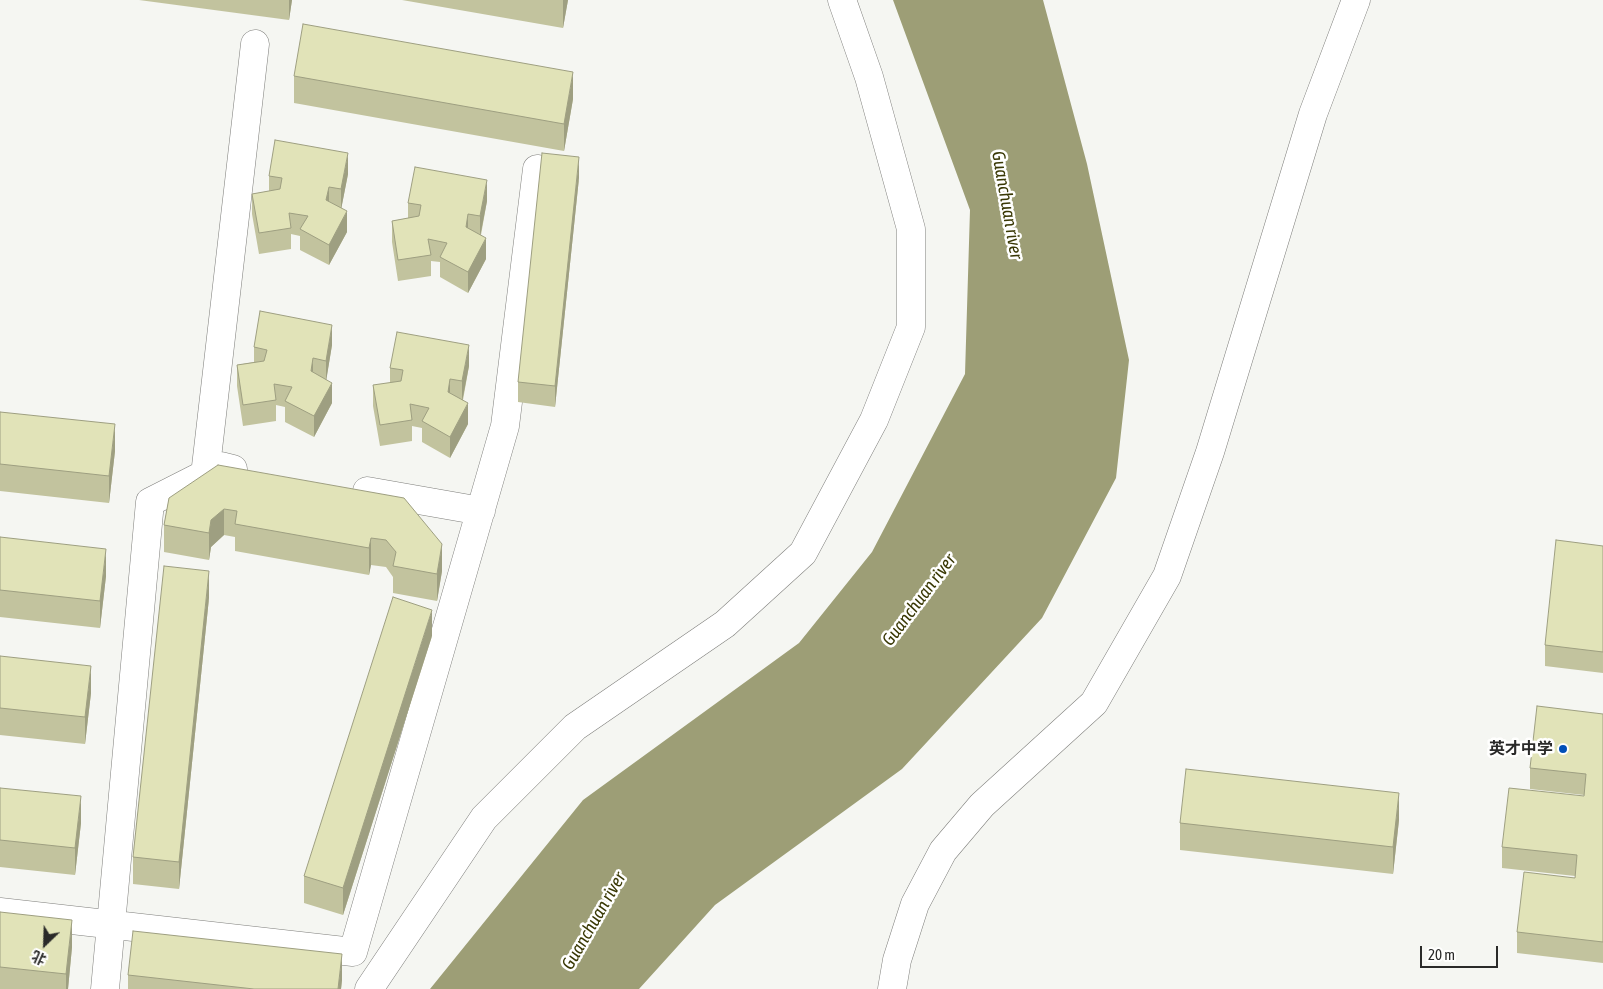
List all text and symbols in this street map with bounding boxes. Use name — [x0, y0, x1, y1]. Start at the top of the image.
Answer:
water label: Guanchuan river — [987, 149, 1027, 261]
water label: Guanchuan river — [878, 550, 960, 650]
place label: 英才中学 — [1489, 739, 1553, 759]
marker: 英才中学 — [1557, 743, 1569, 755]
water label: Guanchuan river — [557, 868, 631, 974]
north arrow — [20, 919, 70, 969]
scale bar — [1423, 936, 1500, 968]
text: 20 m — [1428, 946, 1455, 963]
text: 北 — [29, 948, 49, 968]

